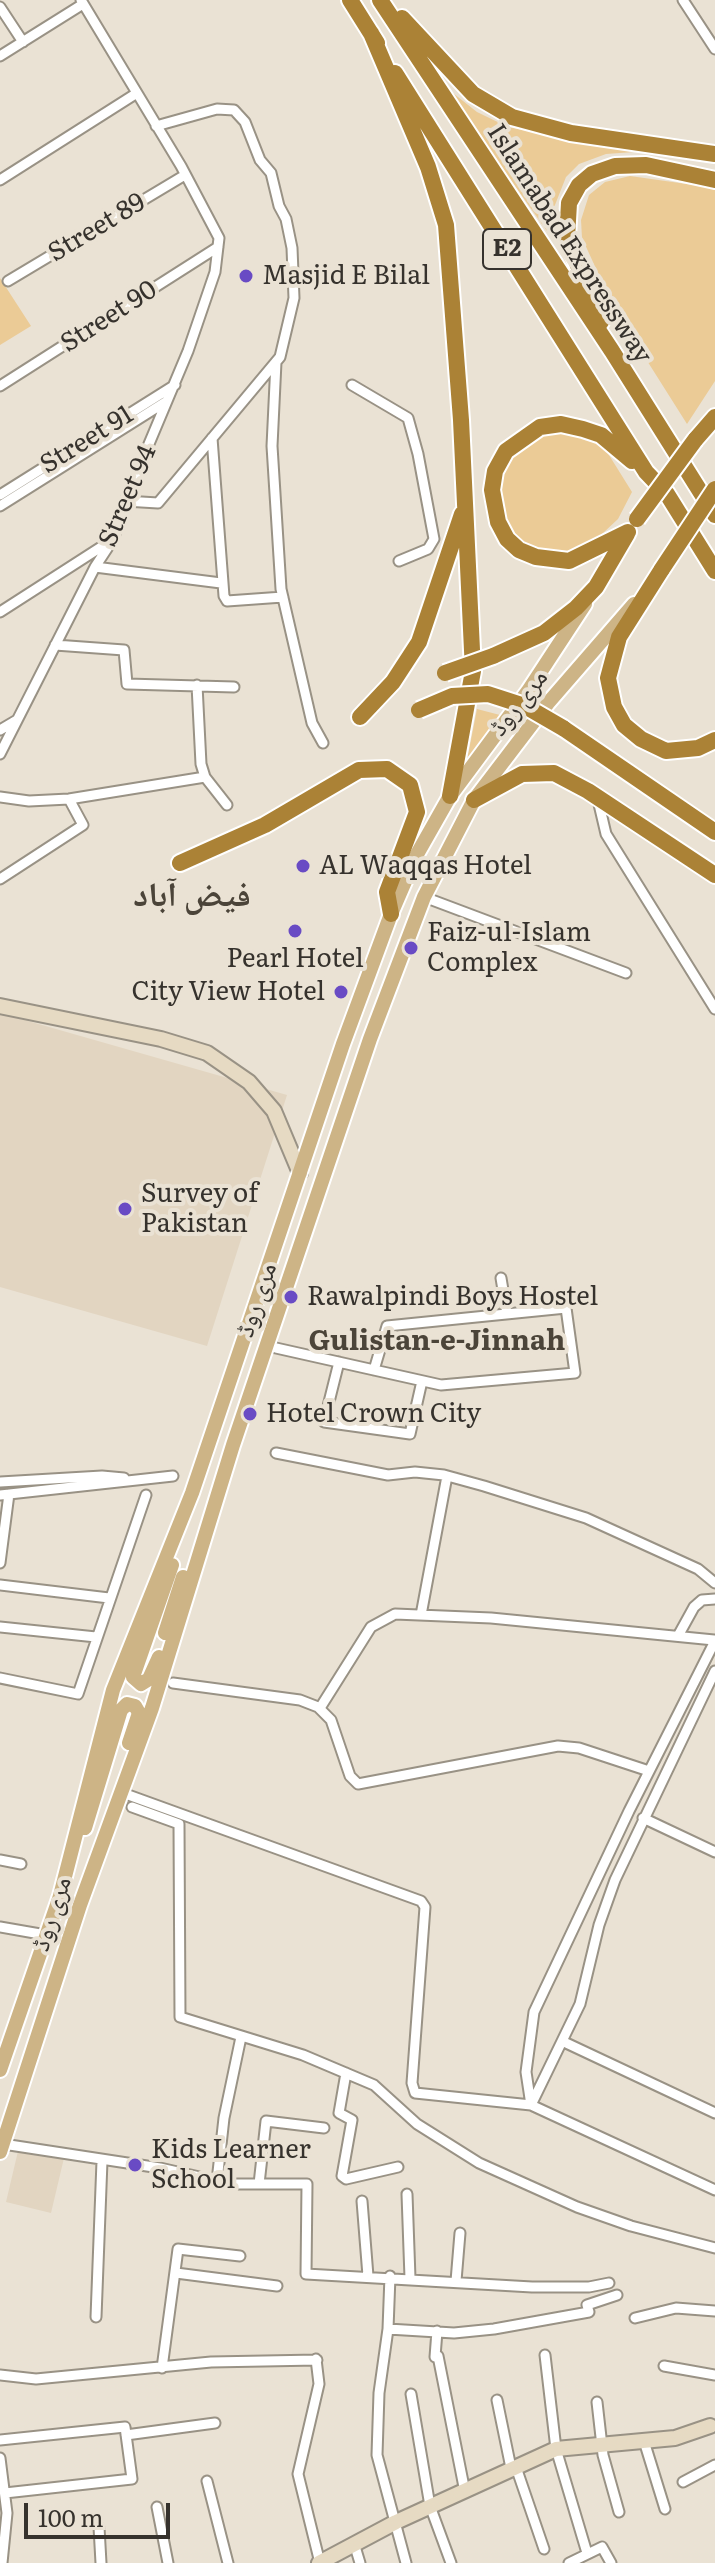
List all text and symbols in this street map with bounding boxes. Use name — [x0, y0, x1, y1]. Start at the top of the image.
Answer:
street label: Islamabad Expressway — [480, 118, 658, 370]
street label: Street 89 — [43, 187, 151, 269]
road number: E2 — [483, 229, 531, 269]
place label: Masjid E Bilal — [262, 260, 430, 292]
marker: Masjid E Bilal — [237, 267, 255, 285]
street label: Street 90 — [55, 274, 163, 360]
street label: Street 91 — [35, 399, 139, 481]
street label: Street 94 — [93, 440, 163, 552]
street label: مری روڈ — [483, 663, 555, 743]
place label: AL Waqqas Hotel — [319, 850, 532, 882]
marker: AL Waqqas Hotel — [294, 857, 312, 875]
district label: فیض آباد — [133, 876, 251, 916]
place label: Faiz-ul-Islam Complex — [427, 917, 591, 978]
marker: Pearl Hotel — [286, 922, 304, 940]
marker: Faiz-ul-Islam Complex — [402, 939, 420, 957]
place label: Pearl Hotel — [226, 943, 364, 975]
place label: City View Hotel — [132, 976, 325, 1008]
marker: City View Hotel — [332, 983, 350, 1001]
place label: Survey of Pakistan — [141, 1178, 258, 1240]
marker: Survey of Pakistan — [116, 1200, 134, 1218]
street label: مری روڈ — [230, 1259, 284, 1341]
place label: Rawalpindi Boys Hostel — [307, 1281, 598, 1313]
marker: Rawalpindi Boys Hostel — [282, 1288, 300, 1306]
district label: Gulistan-e-Jinnah — [309, 1325, 565, 1359]
place label: Hotel Crown City — [266, 1398, 481, 1430]
marker: Hotel Crown City — [241, 1405, 259, 1423]
street label: مری روڈ — [25, 1873, 79, 1955]
place label: Kids Learner School — [151, 2134, 311, 2196]
marker: Kids Learner School — [126, 2156, 144, 2174]
scale bar — [28, 2487, 174, 2537]
text: 100 m — [38, 2499, 104, 2534]

